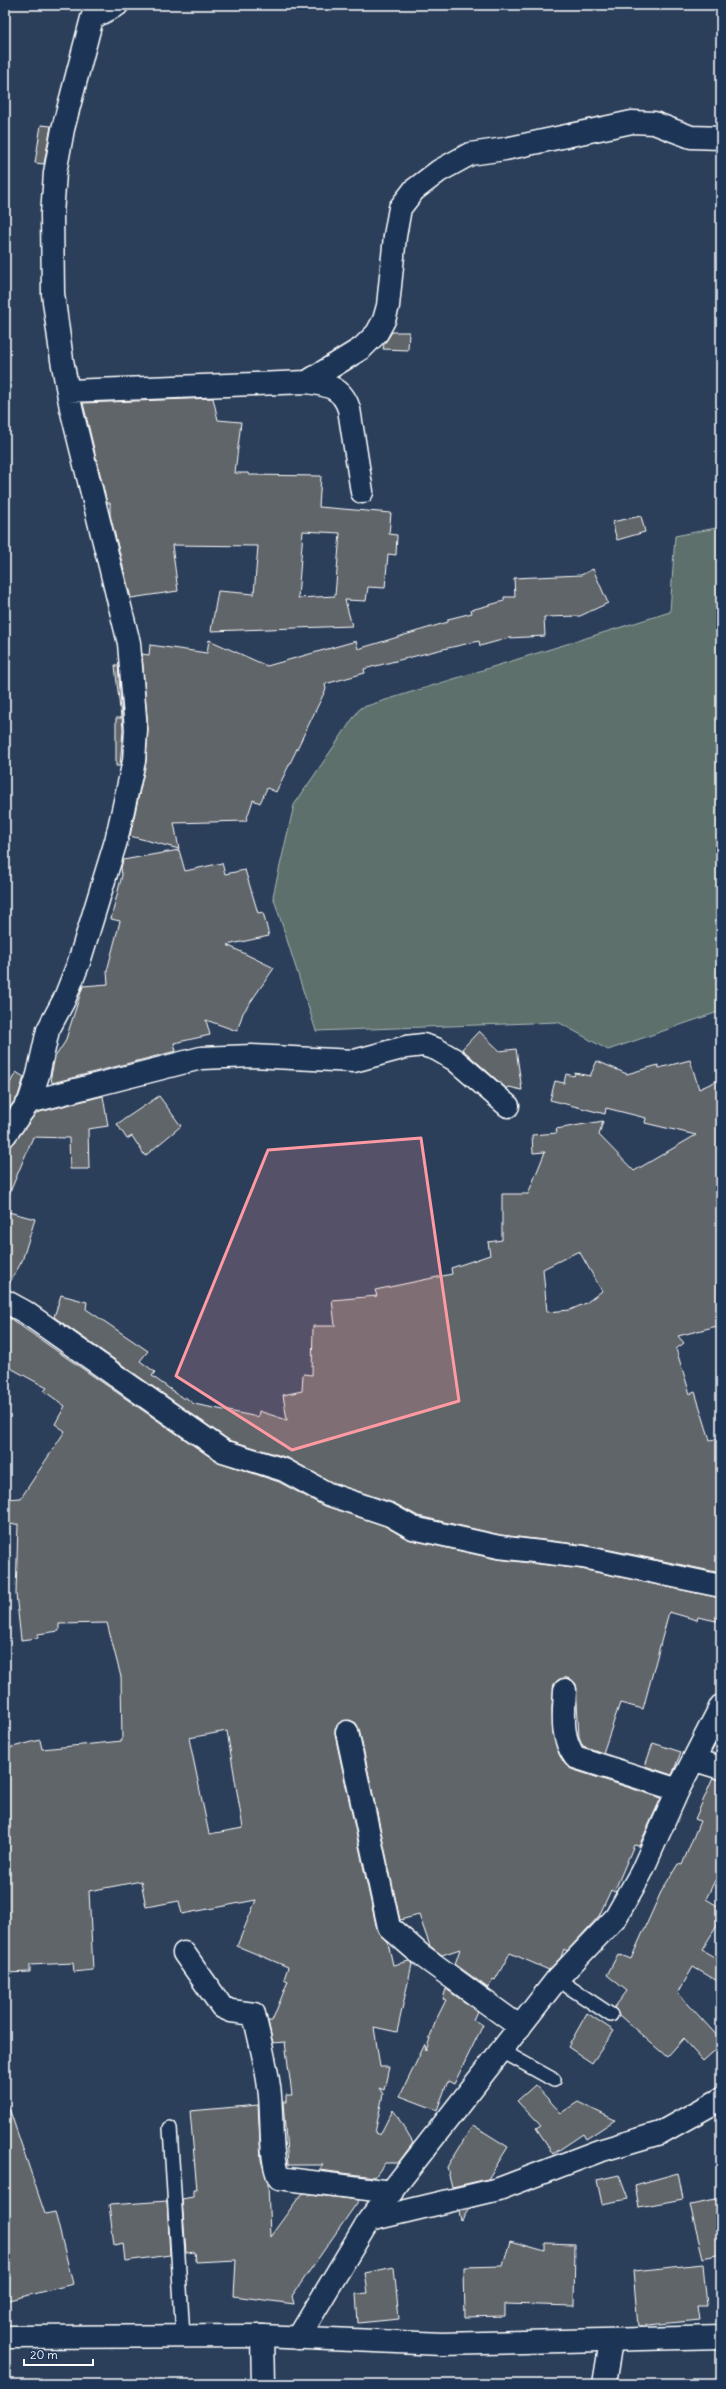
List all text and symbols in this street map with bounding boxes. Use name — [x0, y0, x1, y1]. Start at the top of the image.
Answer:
scale bar — [24, 2341, 93, 2367]
text: 20 m — [30, 2347, 58, 2362]

